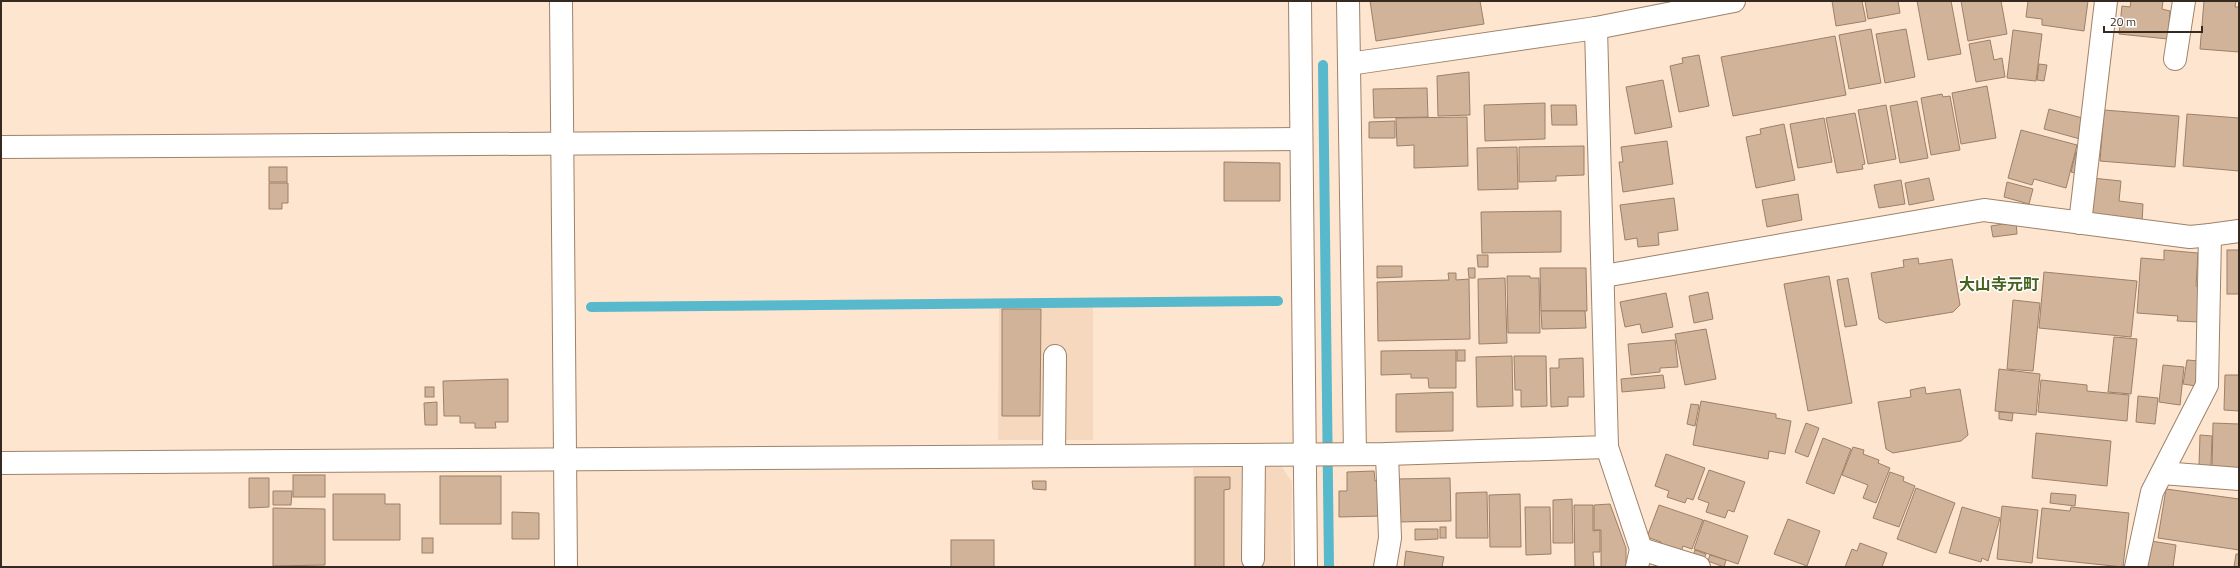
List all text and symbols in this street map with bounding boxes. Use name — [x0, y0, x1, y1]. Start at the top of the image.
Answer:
scale bar — [2104, 8, 2202, 34]
text: 20 m — [2110, 12, 2136, 31]
district label: 大山寺元町 — [1959, 272, 2039, 296]

